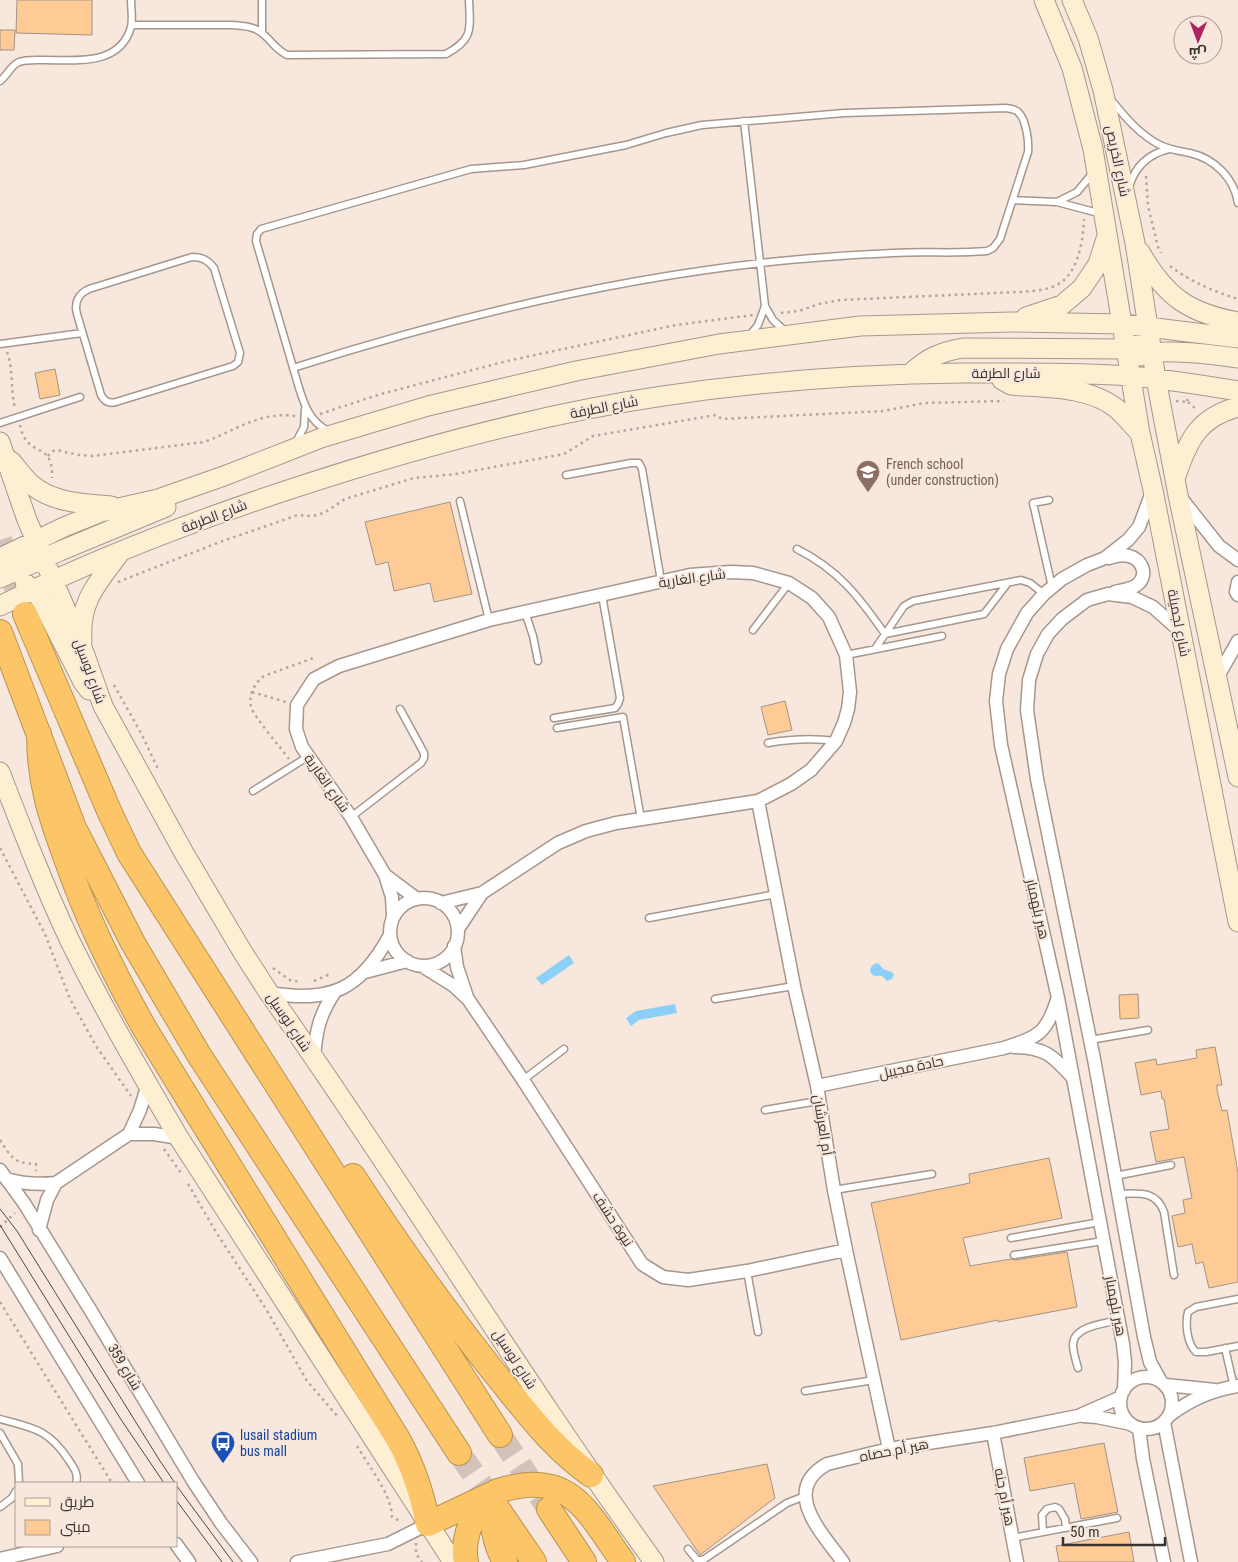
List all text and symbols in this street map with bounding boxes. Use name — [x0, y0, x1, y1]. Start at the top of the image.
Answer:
north arrow — [1173, 15, 1223, 65]
text: ش — [1189, 44, 1207, 61]
street label: شارع الخريص — [1102, 124, 1133, 198]
street label: شارع الطرفة — [971, 365, 1041, 382]
street label: شارع الطرفة — [568, 393, 640, 422]
place label: French school (under construction) — [886, 456, 999, 489]
school or university icon: French school (under construction) — [855, 459, 881, 493]
street label: شارع الطرفة — [179, 496, 250, 537]
street label: شارع الغارية — [657, 565, 727, 592]
street label: شارع لجميلة — [1164, 588, 1193, 658]
street label: شارع لوسيل — [70, 636, 109, 706]
street label: شارع الغارية — [300, 751, 353, 816]
street label: هير بلهمبار — [1023, 876, 1053, 941]
street label: شارع لوسيل — [263, 989, 315, 1055]
street label: حادة مجيبل — [877, 1052, 945, 1082]
street label: أم العرشان — [808, 1093, 837, 1157]
street label: نيوة حشف — [589, 1189, 637, 1249]
street label: هير بلهمبار — [1102, 1273, 1130, 1338]
street label: شارع لوسيل — [489, 1326, 540, 1392]
street label: شارع 359 — [104, 1341, 145, 1394]
place label: lusail stadium bus mall — [240, 1427, 317, 1459]
bus stop icon: lusail stadium bus mall — [210, 1430, 236, 1464]
street label: هير أم حصاه — [858, 1434, 930, 1467]
street label: هير أم جنه — [990, 1467, 1019, 1528]
legend — [15, 1482, 178, 1547]
text: طريق — [60, 1493, 94, 1512]
scale bar — [1063, 1514, 1166, 1546]
text: مبنى — [60, 1518, 91, 1537]
text: 50 m — [1070, 1523, 1100, 1541]

